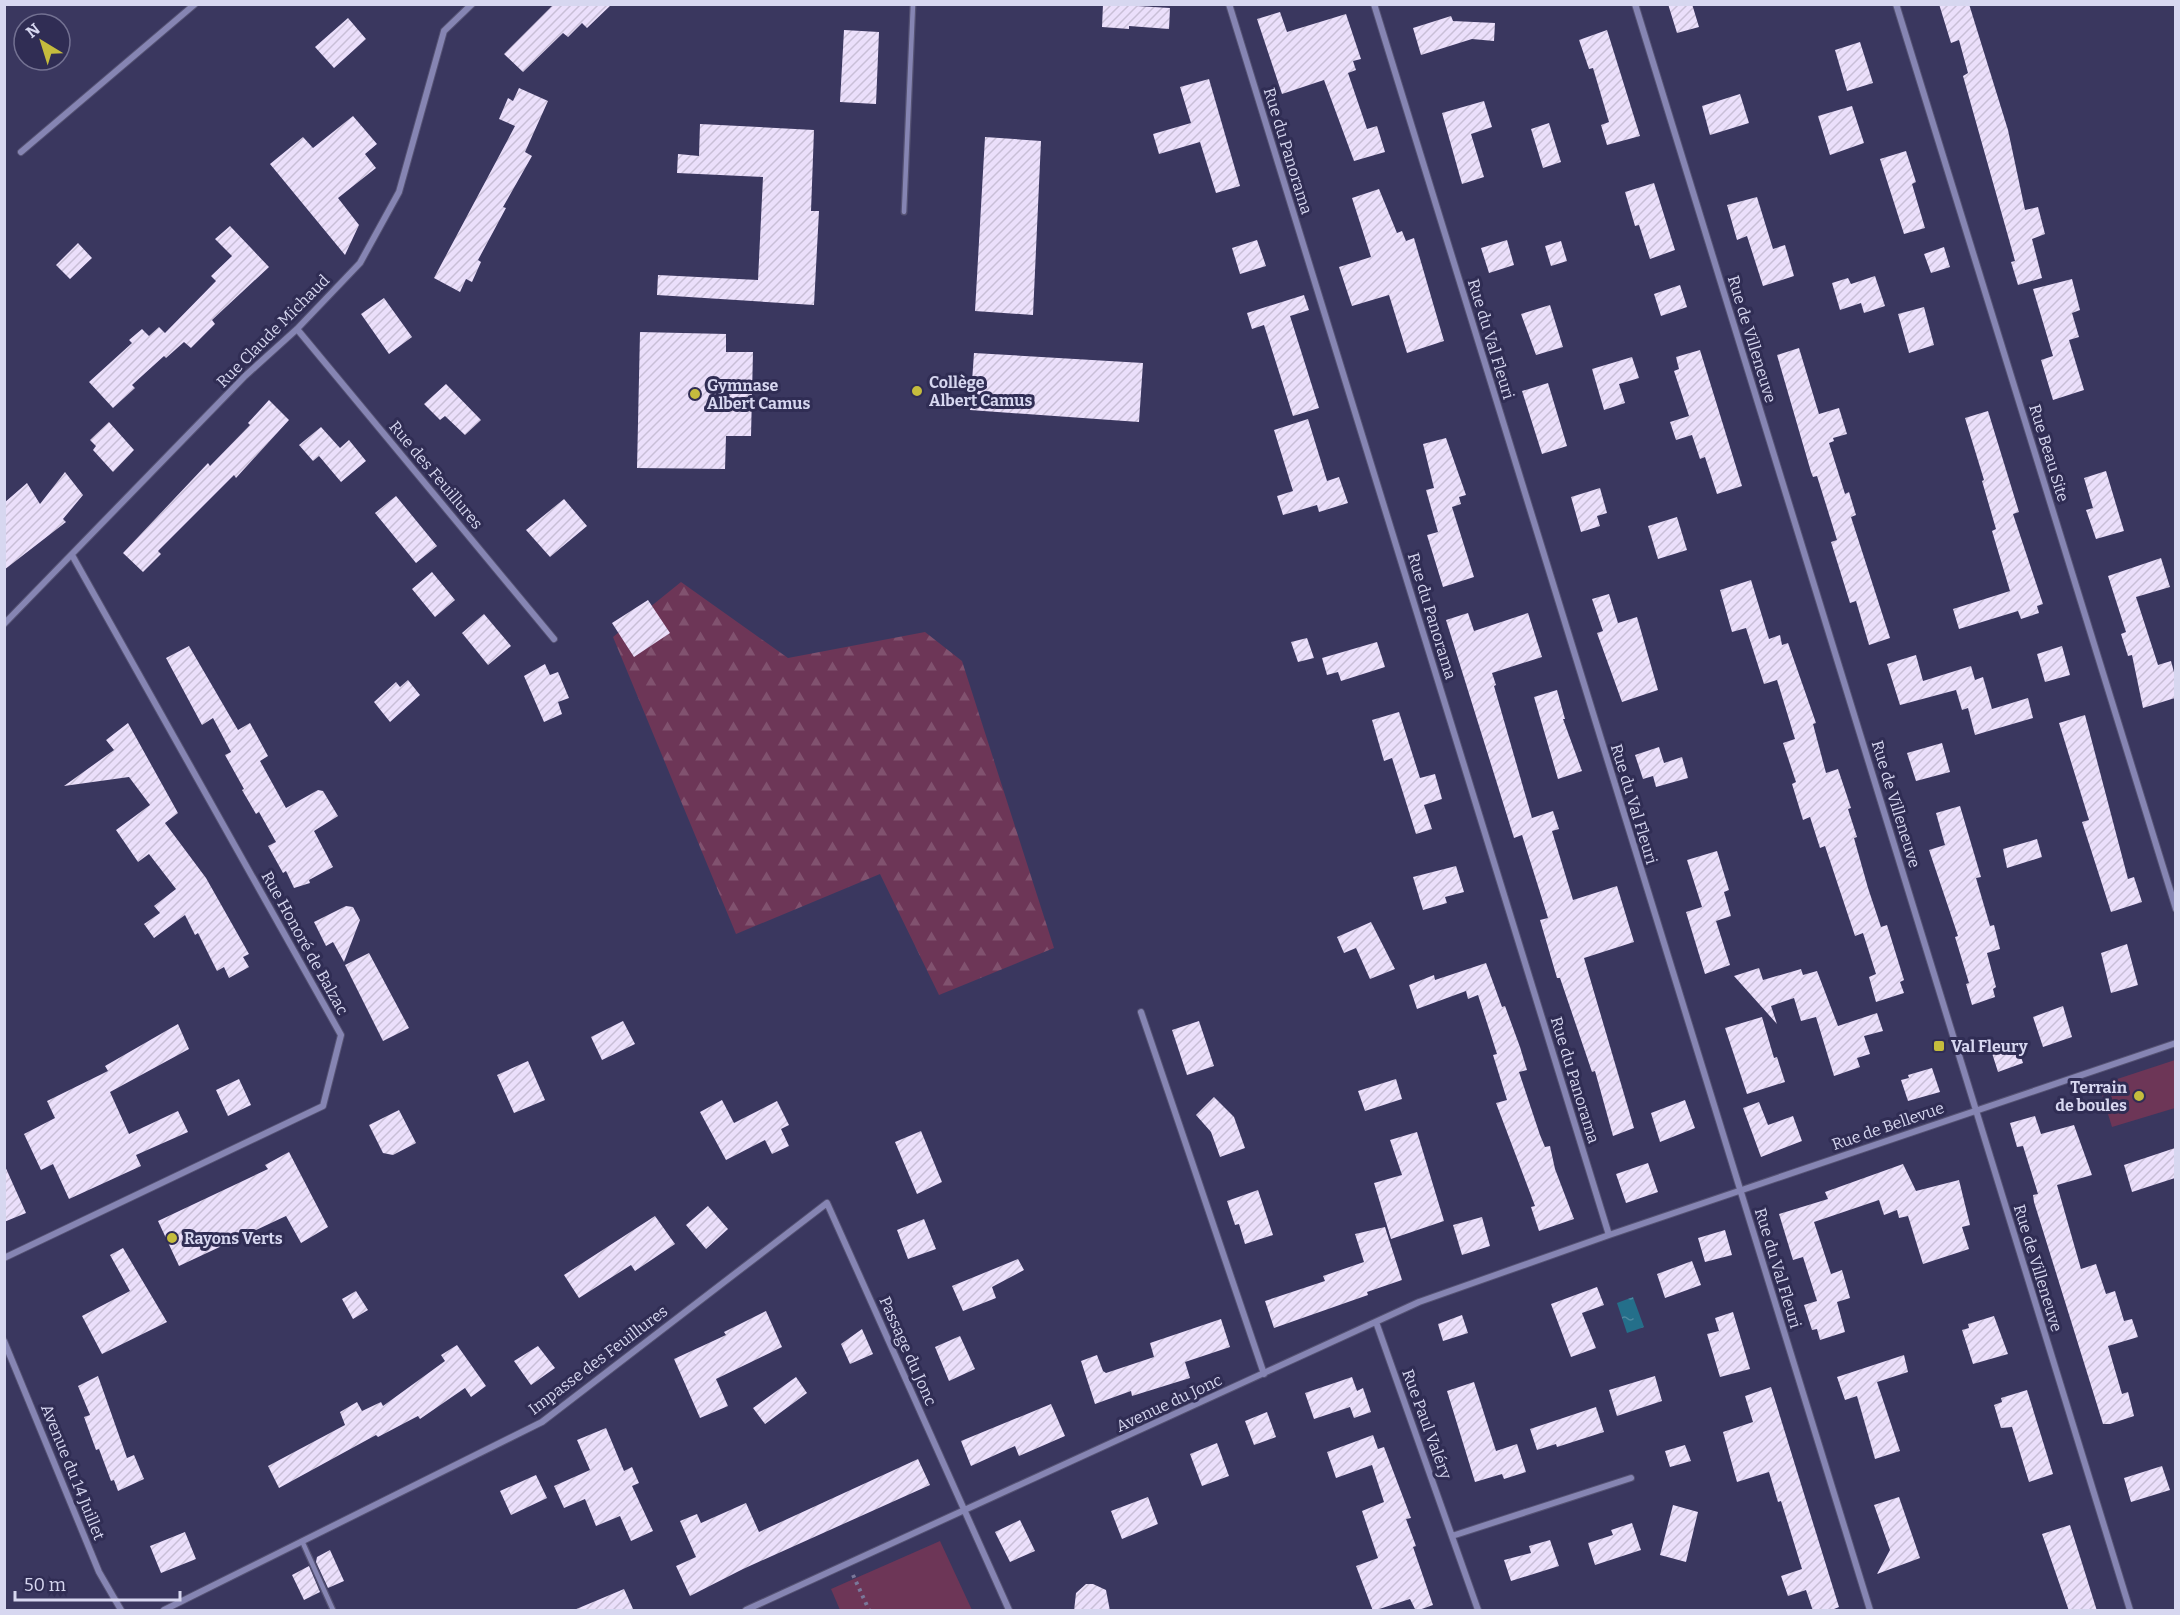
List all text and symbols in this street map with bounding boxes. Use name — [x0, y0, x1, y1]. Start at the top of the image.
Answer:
north arrow — [12, 12, 72, 72]
text: N — [22, 19, 44, 42]
street label: Rue du Panorama — [1260, 85, 1316, 217]
street label: Rue Claude Michaud — [213, 270, 334, 391]
street label: Rue de Villeneuve — [1724, 273, 1780, 405]
street label: Rue du Val Fleuri — [1464, 277, 1518, 402]
place label: Collège Albert Camus — [929, 373, 1032, 410]
place label: Gymnase Albert Camus — [707, 376, 810, 413]
marker: Collège Albert Camus — [910, 384, 924, 398]
marker: Gymnase Albert Camus — [688, 387, 702, 401]
street label: Rue Beau Site — [2025, 402, 2073, 504]
street label: Rue des Feuillures — [385, 417, 487, 533]
street label: Rue du Panorama — [1404, 550, 1460, 682]
street label: Rue de Villeneuve — [1868, 738, 1924, 870]
street label: Rue du Val Fleuri — [1607, 742, 1661, 867]
street label: Rue Honoré de Balzac — [258, 868, 352, 1018]
street label: Rue du Panorama — [1547, 1014, 1603, 1146]
place label: Val Fleury — [1951, 1037, 2028, 1056]
marker: Val Fleury — [1932, 1039, 1946, 1053]
place label: Terrain de boules — [2055, 1078, 2128, 1115]
marker: Terrain de boules — [2132, 1089, 2146, 1103]
street label: Rue de Bellevue — [1829, 1098, 1947, 1154]
street label: Rue de Villeneuve — [2010, 1202, 2066, 1334]
street label: Rue du Val Fleuri — [1751, 1206, 1805, 1331]
place label: Rayons Verts — [184, 1229, 283, 1248]
marker: Rayons Verts — [165, 1231, 179, 1245]
street label: Passage du Jonc — [875, 1293, 941, 1409]
street label: Impasse des Feuillures — [525, 1301, 671, 1419]
street label: Rue Paul Valéry — [1398, 1367, 1456, 1482]
street label: Avenue du Jonc — [1113, 1370, 1225, 1436]
street label: Avenue du 14 Juillet — [37, 1401, 109, 1543]
scale bar — [15, 1564, 180, 1602]
text: 50 m — [24, 1574, 66, 1596]

